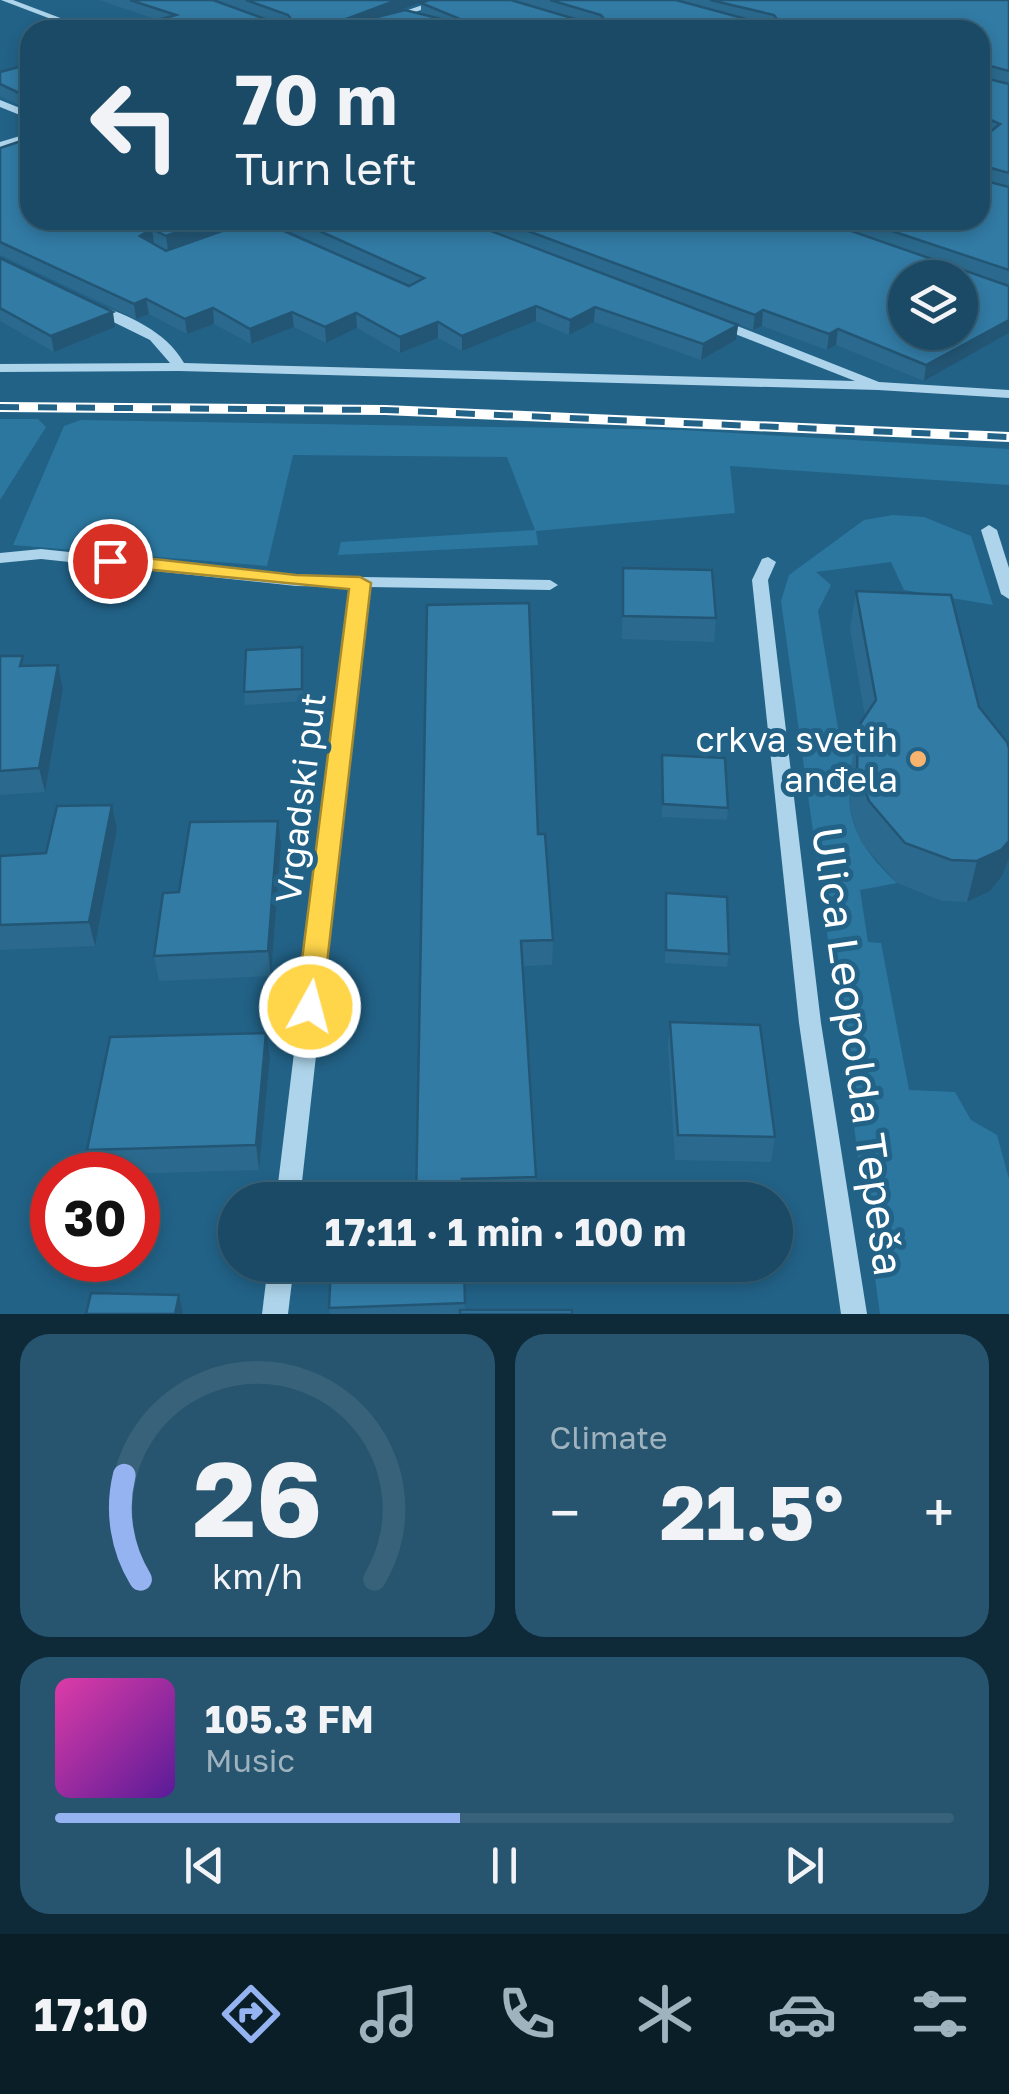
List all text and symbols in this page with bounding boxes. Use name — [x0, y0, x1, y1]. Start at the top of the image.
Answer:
text: 70 m — [235, 56, 397, 140]
icon: left — [70, 60, 200, 190]
text: Turn left — [235, 141, 417, 195]
map controls — [888, 260, 978, 350]
button: layers — [888, 260, 978, 350]
pin — [68, 519, 153, 604]
icon: arrive — [83, 534, 138, 589]
street label: Vrgadski put — [266, 691, 334, 905]
place label: crkva svetih anđela — [695, 718, 898, 800]
marker: crkva svetih anđela — [907, 748, 929, 770]
street label: Ulica Leopolda Tepeša — [803, 823, 915, 1279]
position arrow — [258, 955, 362, 1059]
speed limit sign: 30 — [30, 1152, 160, 1282]
text: 17:11 · 1 min · 100 m — [325, 1209, 686, 1254]
text: Climate — [550, 1418, 668, 1456]
text: 26 — [193, 1435, 322, 1560]
text: 21.5° — [660, 1466, 843, 1557]
text: − — [550, 1479, 580, 1545]
text: + — [924, 1479, 954, 1545]
text: km/h — [212, 1554, 303, 1597]
text: 105.3 FM — [205, 1696, 374, 1741]
text: Music — [205, 1741, 295, 1779]
icon: previous — [177, 1838, 232, 1893]
icon: pause — [477, 1838, 532, 1893]
icon: next — [777, 1838, 832, 1893]
icon: directions — [216, 1979, 286, 2049]
icon: music — [354, 1979, 424, 2049]
icon: phone — [492, 1979, 562, 2049]
icon: climate — [630, 1979, 700, 2049]
icon: car — [767, 1979, 837, 2049]
icon: filters — [905, 1979, 975, 2049]
text: 17:10 — [34, 1987, 148, 2041]

